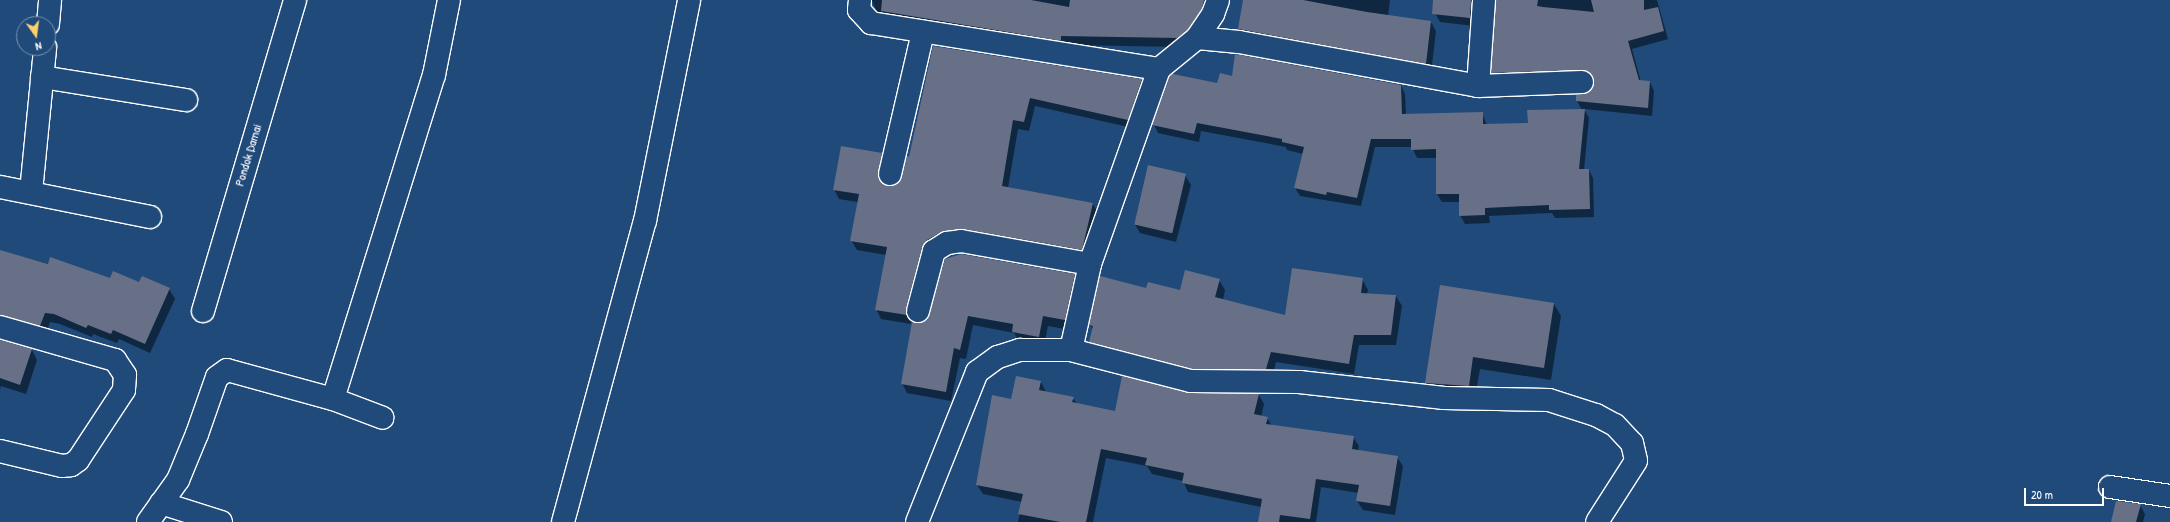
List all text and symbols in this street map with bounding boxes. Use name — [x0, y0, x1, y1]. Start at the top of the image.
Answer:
north arrow — [16, 16, 56, 56]
text: N — [34, 39, 43, 54]
street label: Pondok Damai — [231, 122, 265, 188]
scale bar — [2026, 480, 2106, 506]
text: 20 m — [2031, 486, 2053, 503]

